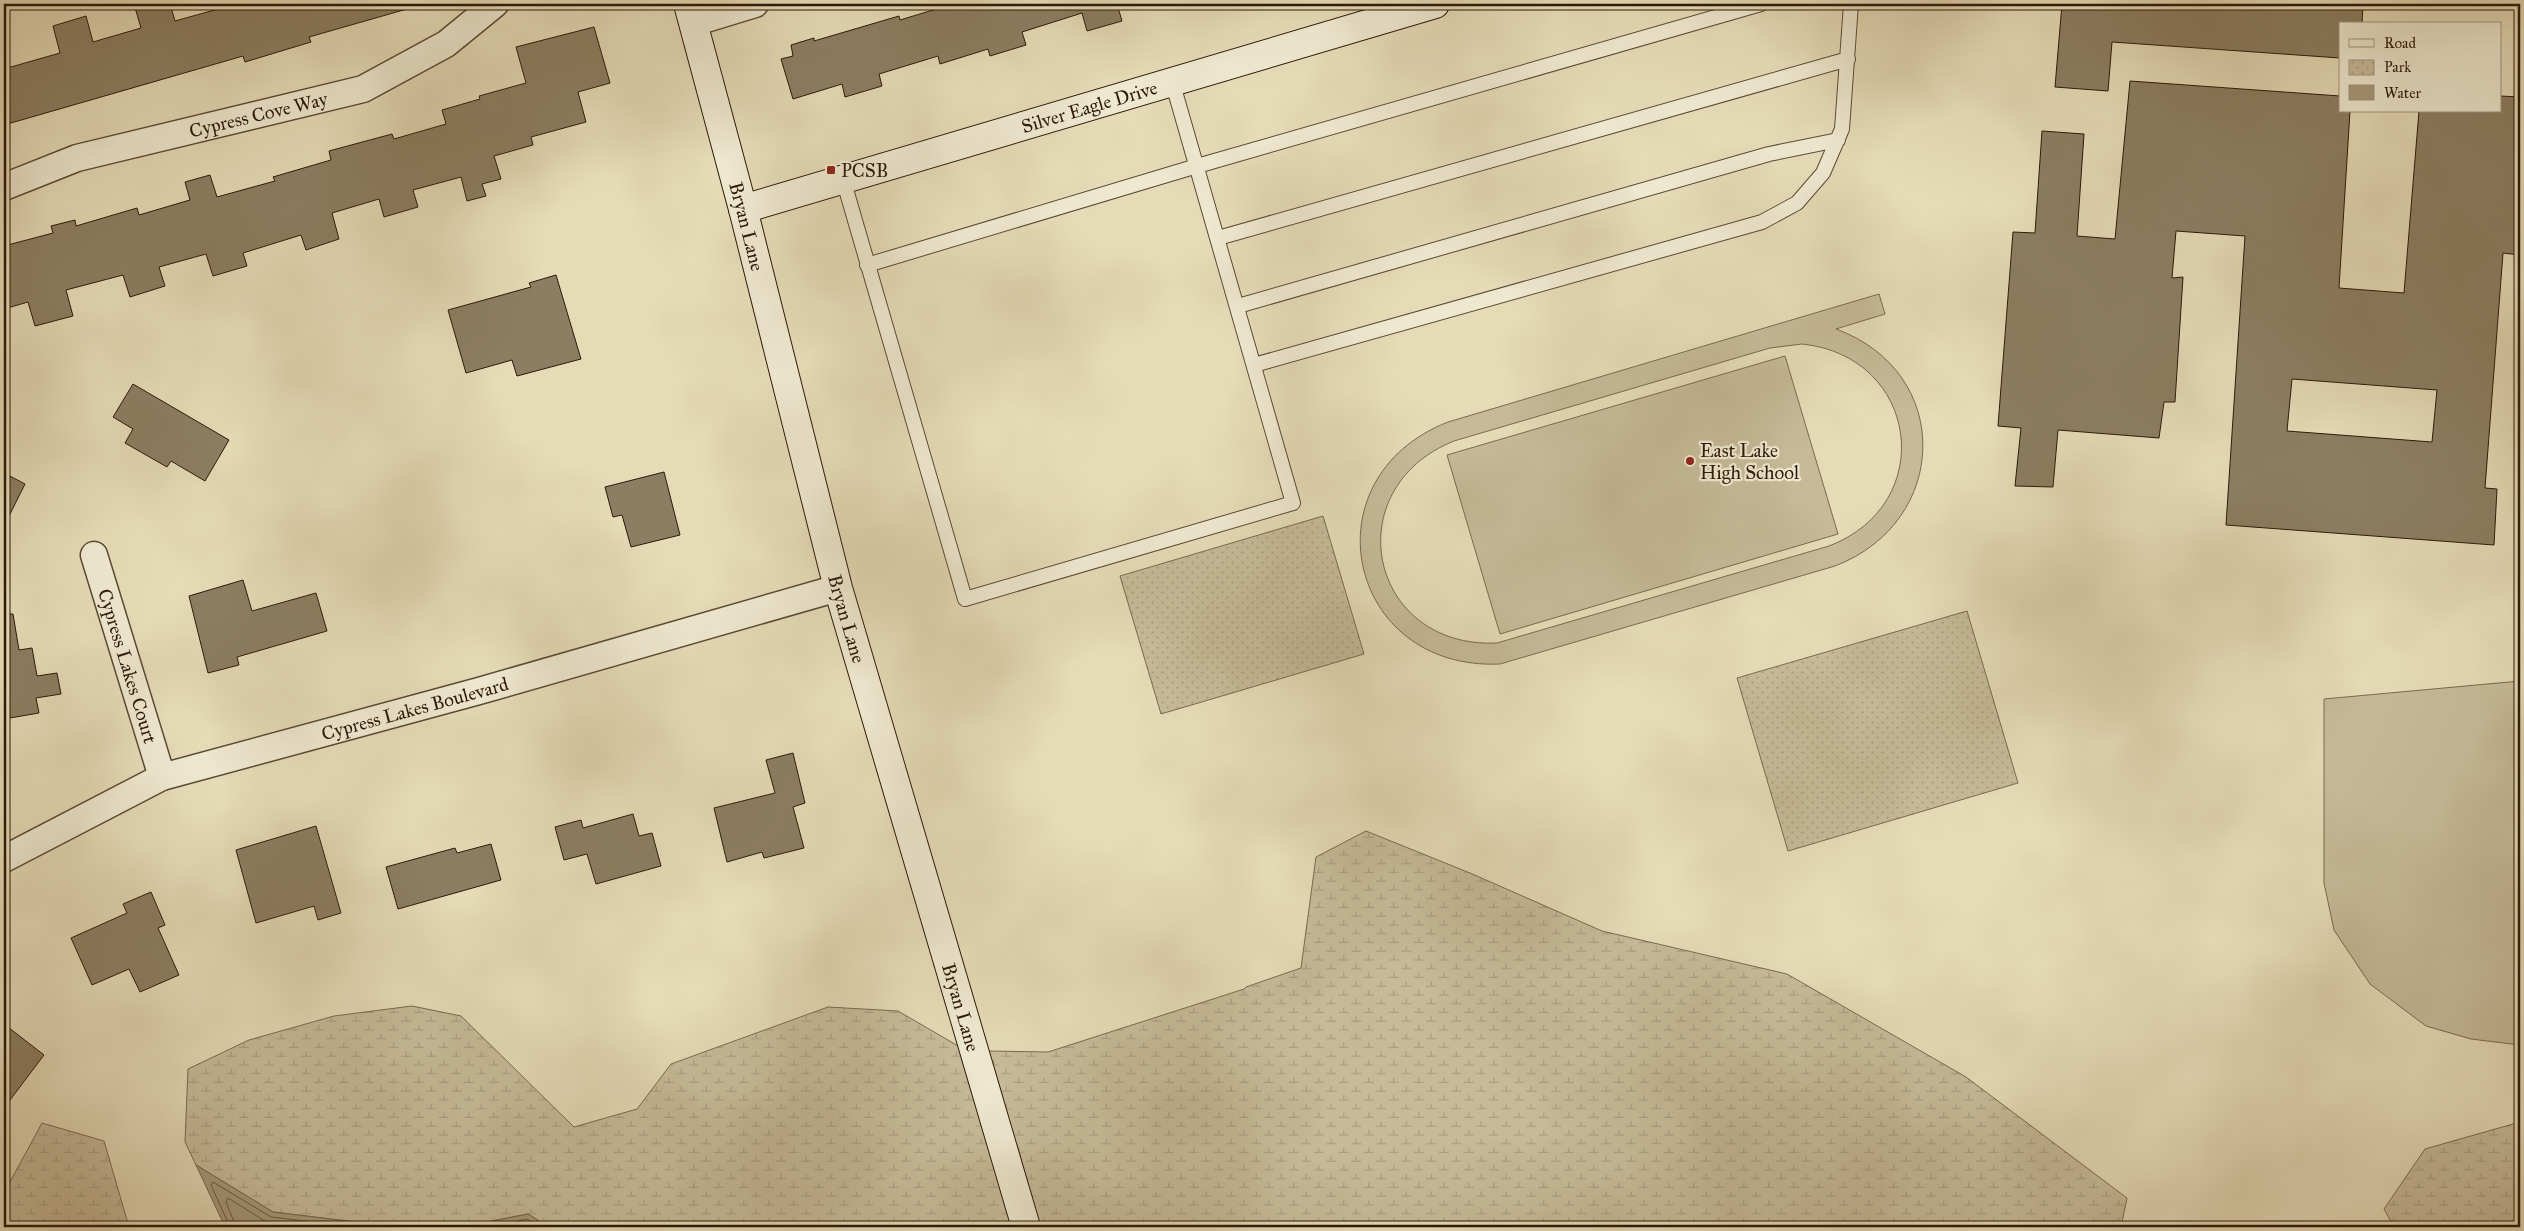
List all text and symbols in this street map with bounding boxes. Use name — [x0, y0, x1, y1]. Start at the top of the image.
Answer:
legend — [2339, 22, 2502, 112]
text: Road — [2384, 34, 2416, 52]
text: Park — [2384, 58, 2411, 76]
street label: Silver Eagle Drive — [1019, 76, 1160, 138]
text: Water — [2384, 84, 2421, 102]
street label: Cypress Cove Way — [187, 87, 331, 143]
place label: PCSB — [841, 159, 888, 182]
marker: PCSB — [825, 164, 837, 176]
street label: Bryan Lane — [724, 179, 769, 273]
place label: East Lake High School — [1700, 439, 1800, 485]
marker: East Lake High School — [1684, 455, 1696, 467]
street label: Bryan Lane — [823, 572, 870, 666]
street label: Cypress Lakes Court — [93, 586, 162, 746]
street label: Cypress Lakes Boulevard — [319, 672, 512, 745]
street label: Bryan Lane — [937, 960, 985, 1054]

